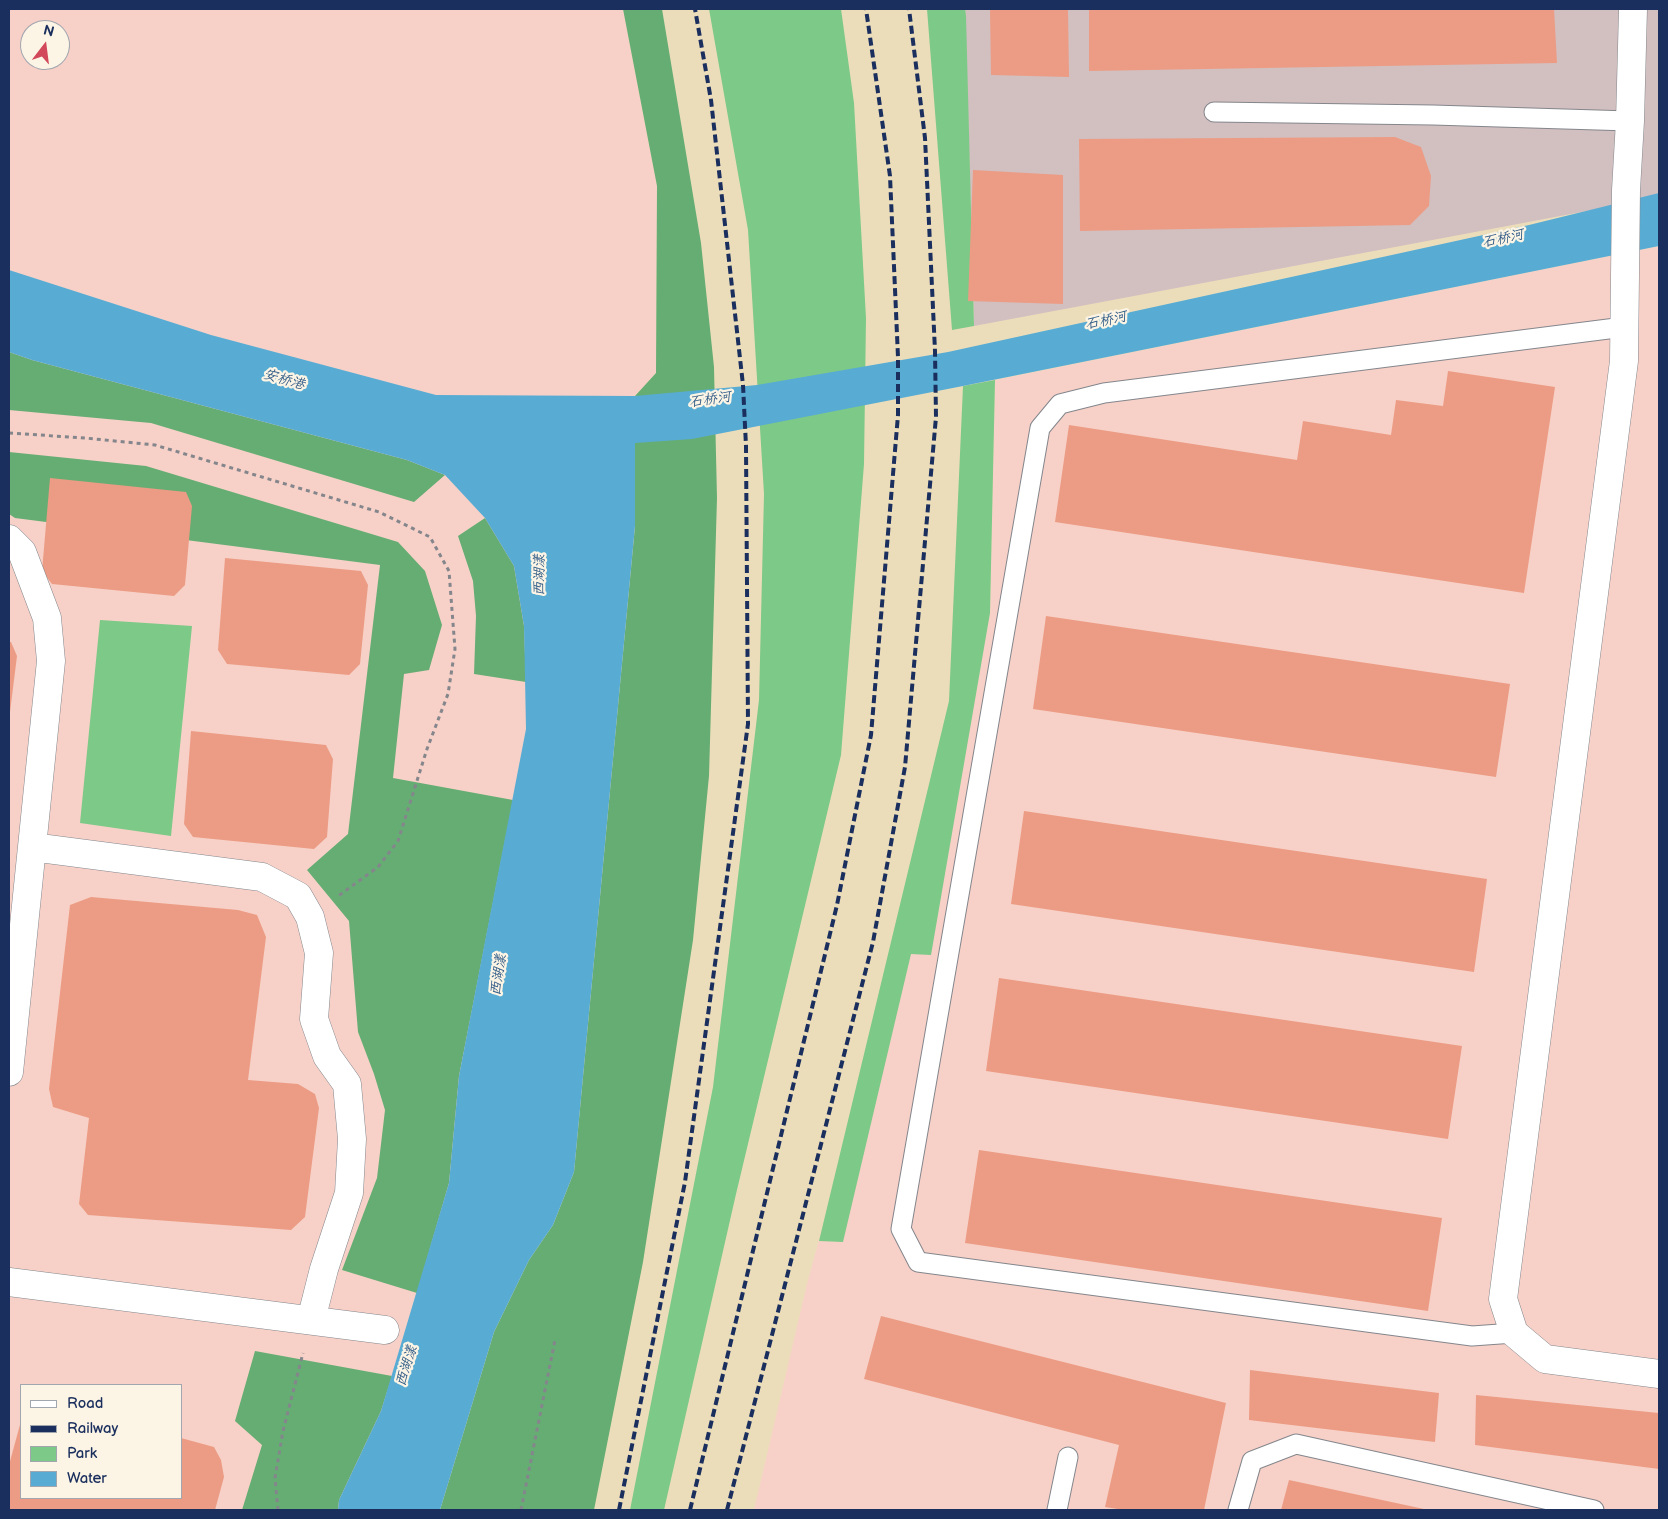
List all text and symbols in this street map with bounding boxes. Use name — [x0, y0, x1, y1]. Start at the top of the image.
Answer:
north arrow — [20, 20, 70, 70]
text: N — [41, 21, 56, 41]
water label: 石桥河 — [1481, 226, 1525, 252]
water label: 石桥河 — [1084, 308, 1128, 334]
water label: 安桥港 — [261, 366, 307, 394]
water label: 石桥河 — [688, 389, 732, 411]
water label: 西湖漾 — [531, 554, 549, 596]
water label: 西湖漾 — [488, 953, 510, 997]
water label: 西湖漾 — [393, 1343, 421, 1389]
legend — [20, 1384, 182, 1499]
text: Road — [67, 1394, 103, 1413]
text: Railway — [67, 1419, 118, 1438]
text: Park — [67, 1444, 97, 1463]
text: Water — [67, 1469, 107, 1488]

